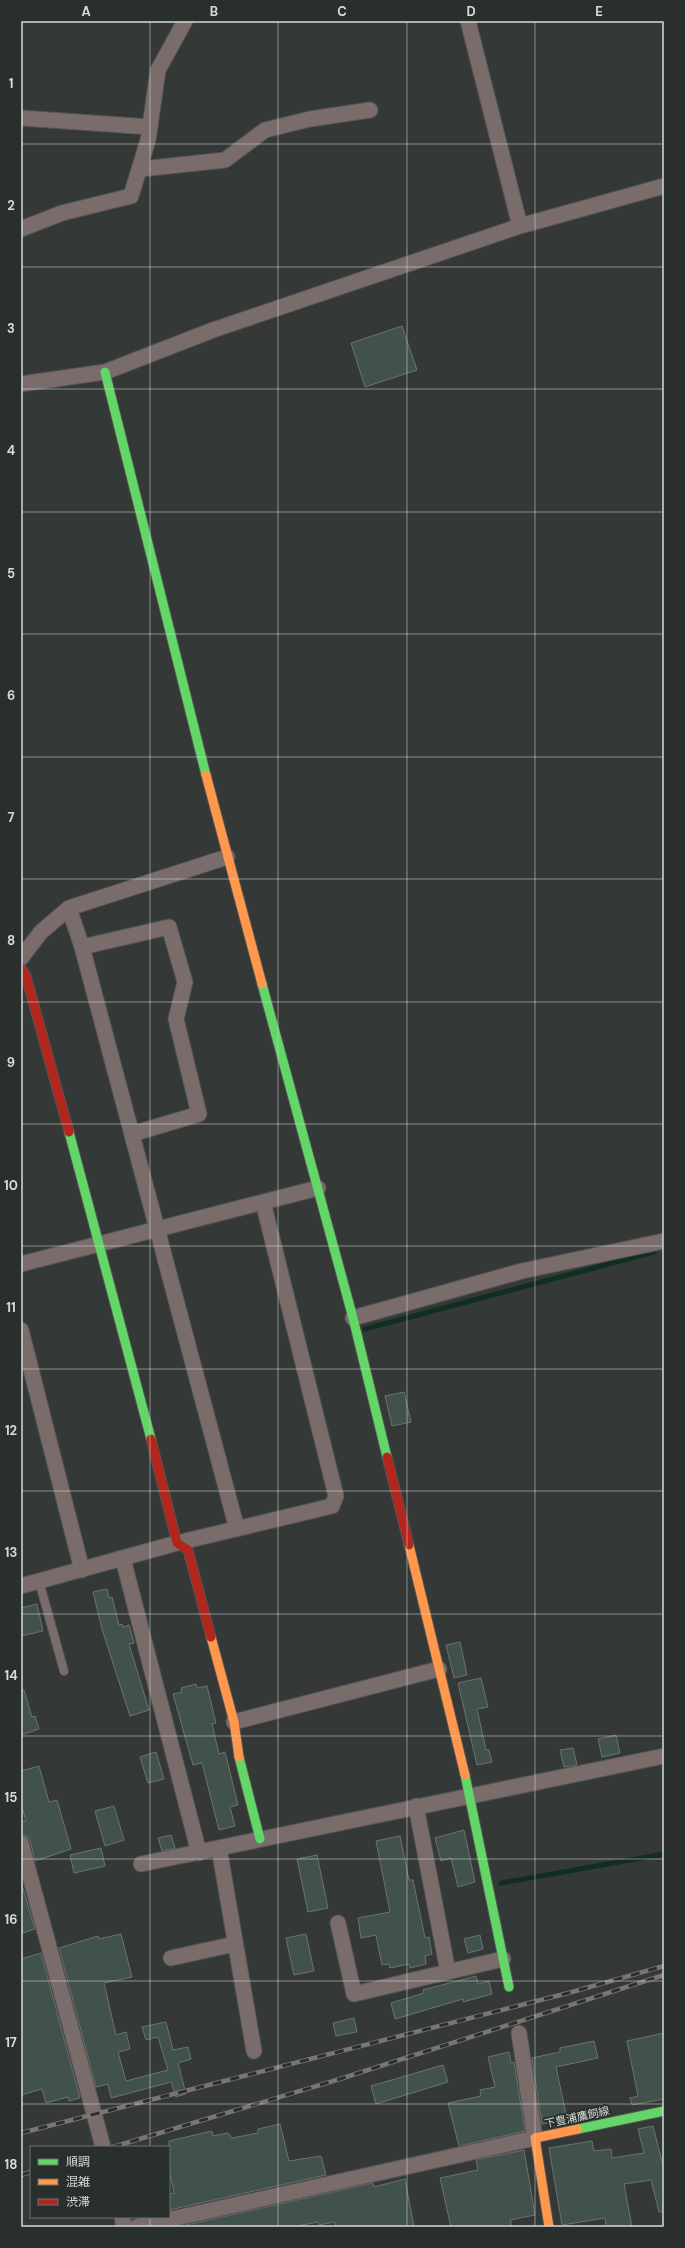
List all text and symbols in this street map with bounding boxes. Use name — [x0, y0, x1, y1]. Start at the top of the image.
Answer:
text: A — [81, 3, 91, 20]
text: B — [210, 3, 218, 20]
text: C — [337, 3, 347, 20]
text: D — [466, 3, 476, 20]
text: E — [595, 3, 603, 20]
text: 1 — [9, 75, 13, 92]
text: 2 — [7, 197, 15, 214]
text: 3 — [7, 320, 15, 337]
text: 4 — [7, 442, 15, 459]
text: 5 — [7, 565, 15, 582]
text: 6 — [7, 687, 15, 704]
text: 7 — [8, 809, 15, 826]
text: 8 — [7, 932, 15, 949]
text: 9 — [7, 1054, 15, 1071]
text: 10 — [4, 1177, 18, 1194]
text: 11 — [6, 1299, 16, 1316]
text: 12 — [5, 1422, 17, 1439]
text: 13 — [5, 1544, 17, 1561]
text: 14 — [4, 1667, 18, 1684]
text: 15 — [5, 1789, 17, 1806]
text: 16 — [5, 1911, 17, 1928]
text: 17 — [5, 2034, 17, 2051]
street label: 下豊浦鷹飼線 — [543, 2103, 611, 2131]
legend — [30, 2146, 170, 2218]
text: 順調 — [66, 2154, 90, 2170]
text: 18 — [5, 2156, 17, 2173]
text: 混雑 — [66, 2174, 90, 2190]
text: 渋滞 — [66, 2194, 90, 2210]

